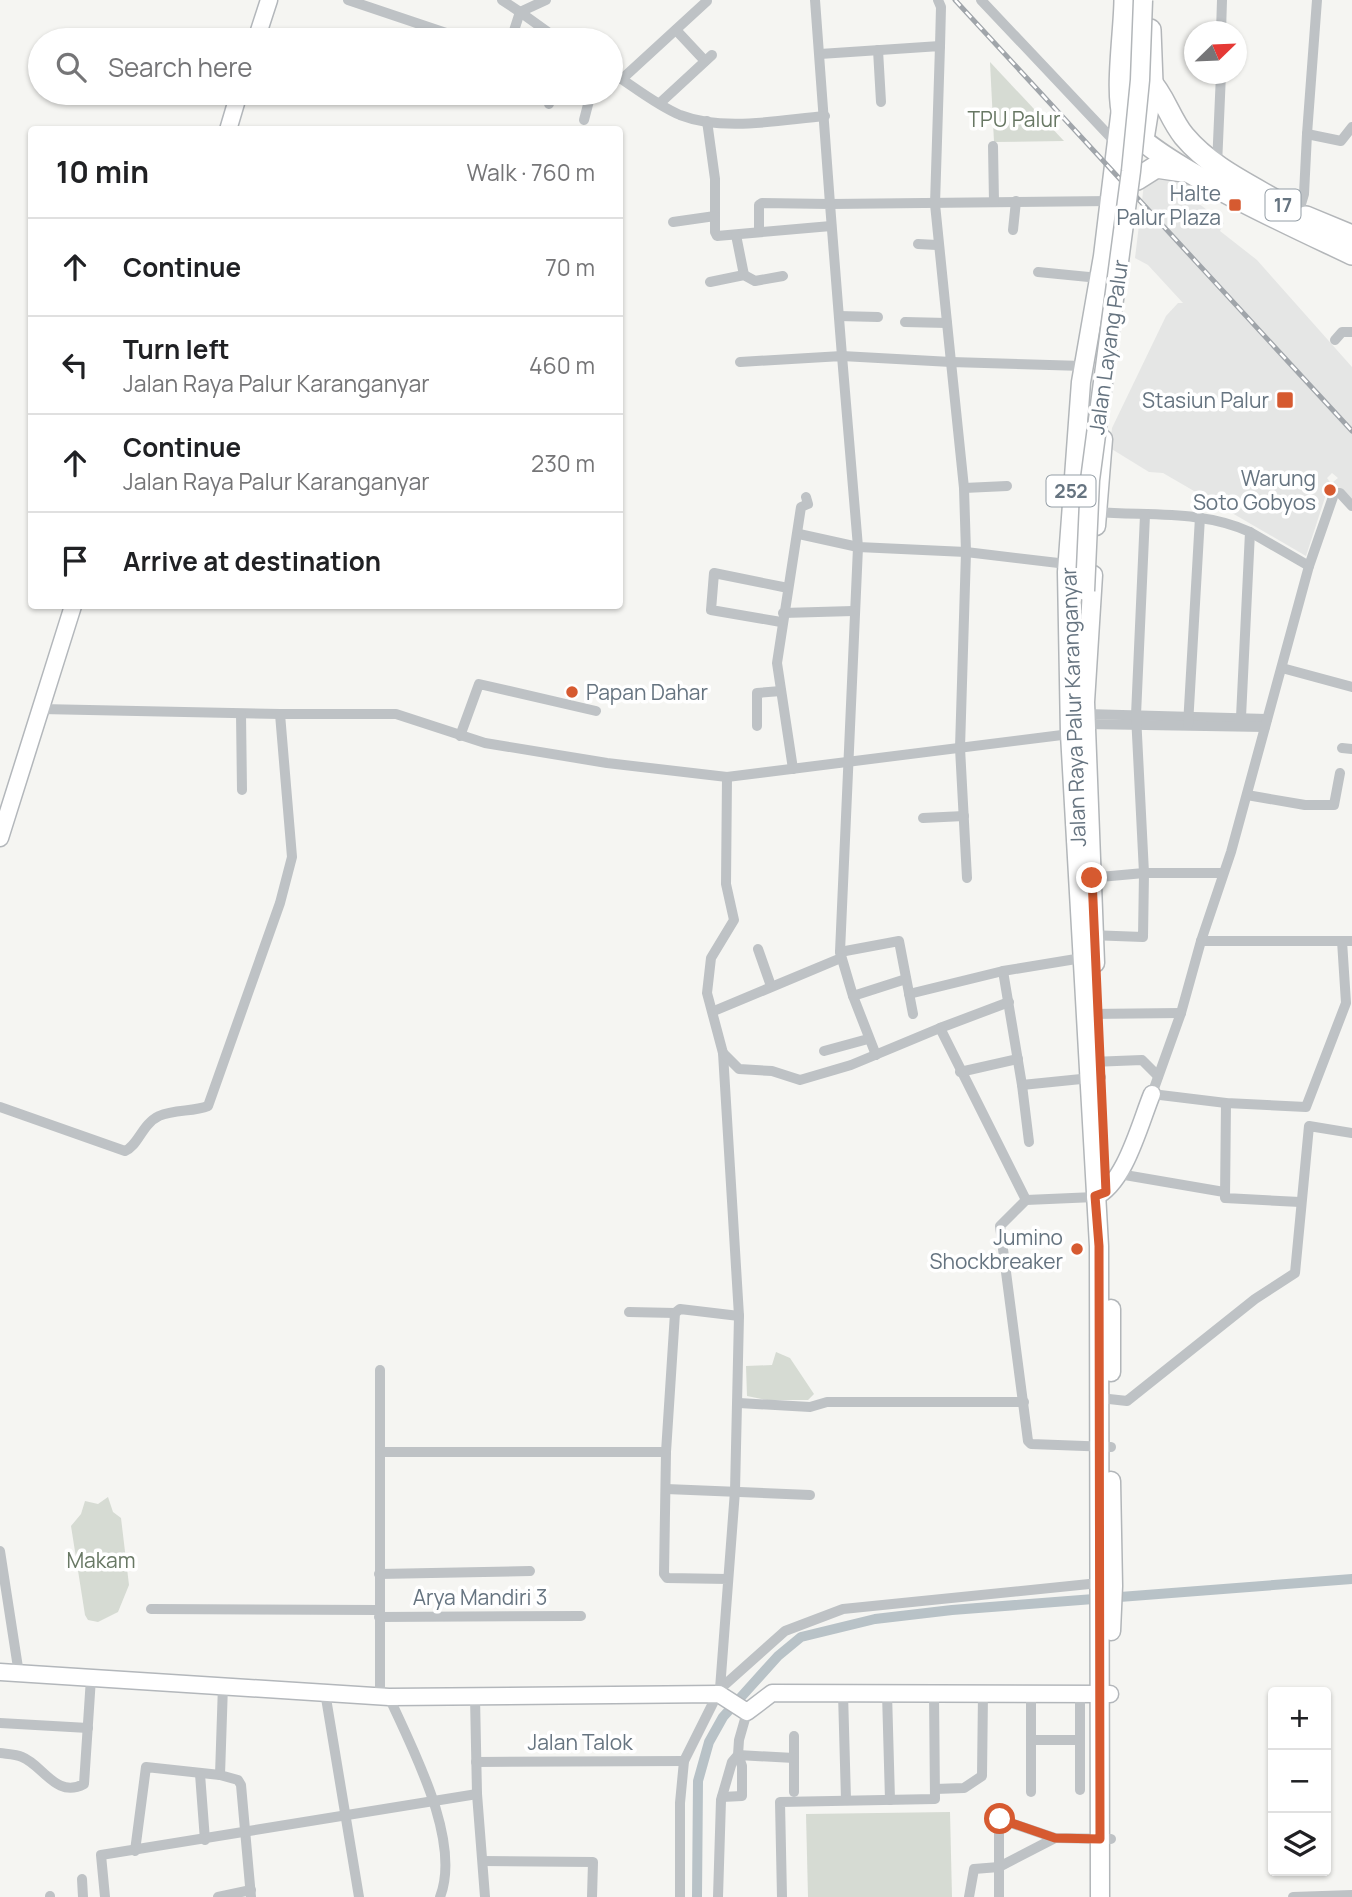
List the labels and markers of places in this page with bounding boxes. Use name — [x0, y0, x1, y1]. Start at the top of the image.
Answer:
place label: Halte Palur Plaza — [1117, 179, 1221, 231]
marker: Halte Palur Plaza — [1227, 197, 1243, 213]
place label: Stasiun Palur — [1142, 386, 1269, 414]
marker: Stasiun Palur — [1275, 390, 1295, 410]
place label: Warung Soto Gobyos — [1193, 464, 1316, 516]
marker: Warung Soto Gobyos — [1322, 482, 1338, 498]
place label: Papan Dahar — [586, 678, 709, 706]
marker: Papan Dahar — [564, 684, 580, 700]
place label: Jumino Shockbreaker — [930, 1223, 1063, 1275]
marker: Jumino Shockbreaker — [1069, 1241, 1085, 1257]

